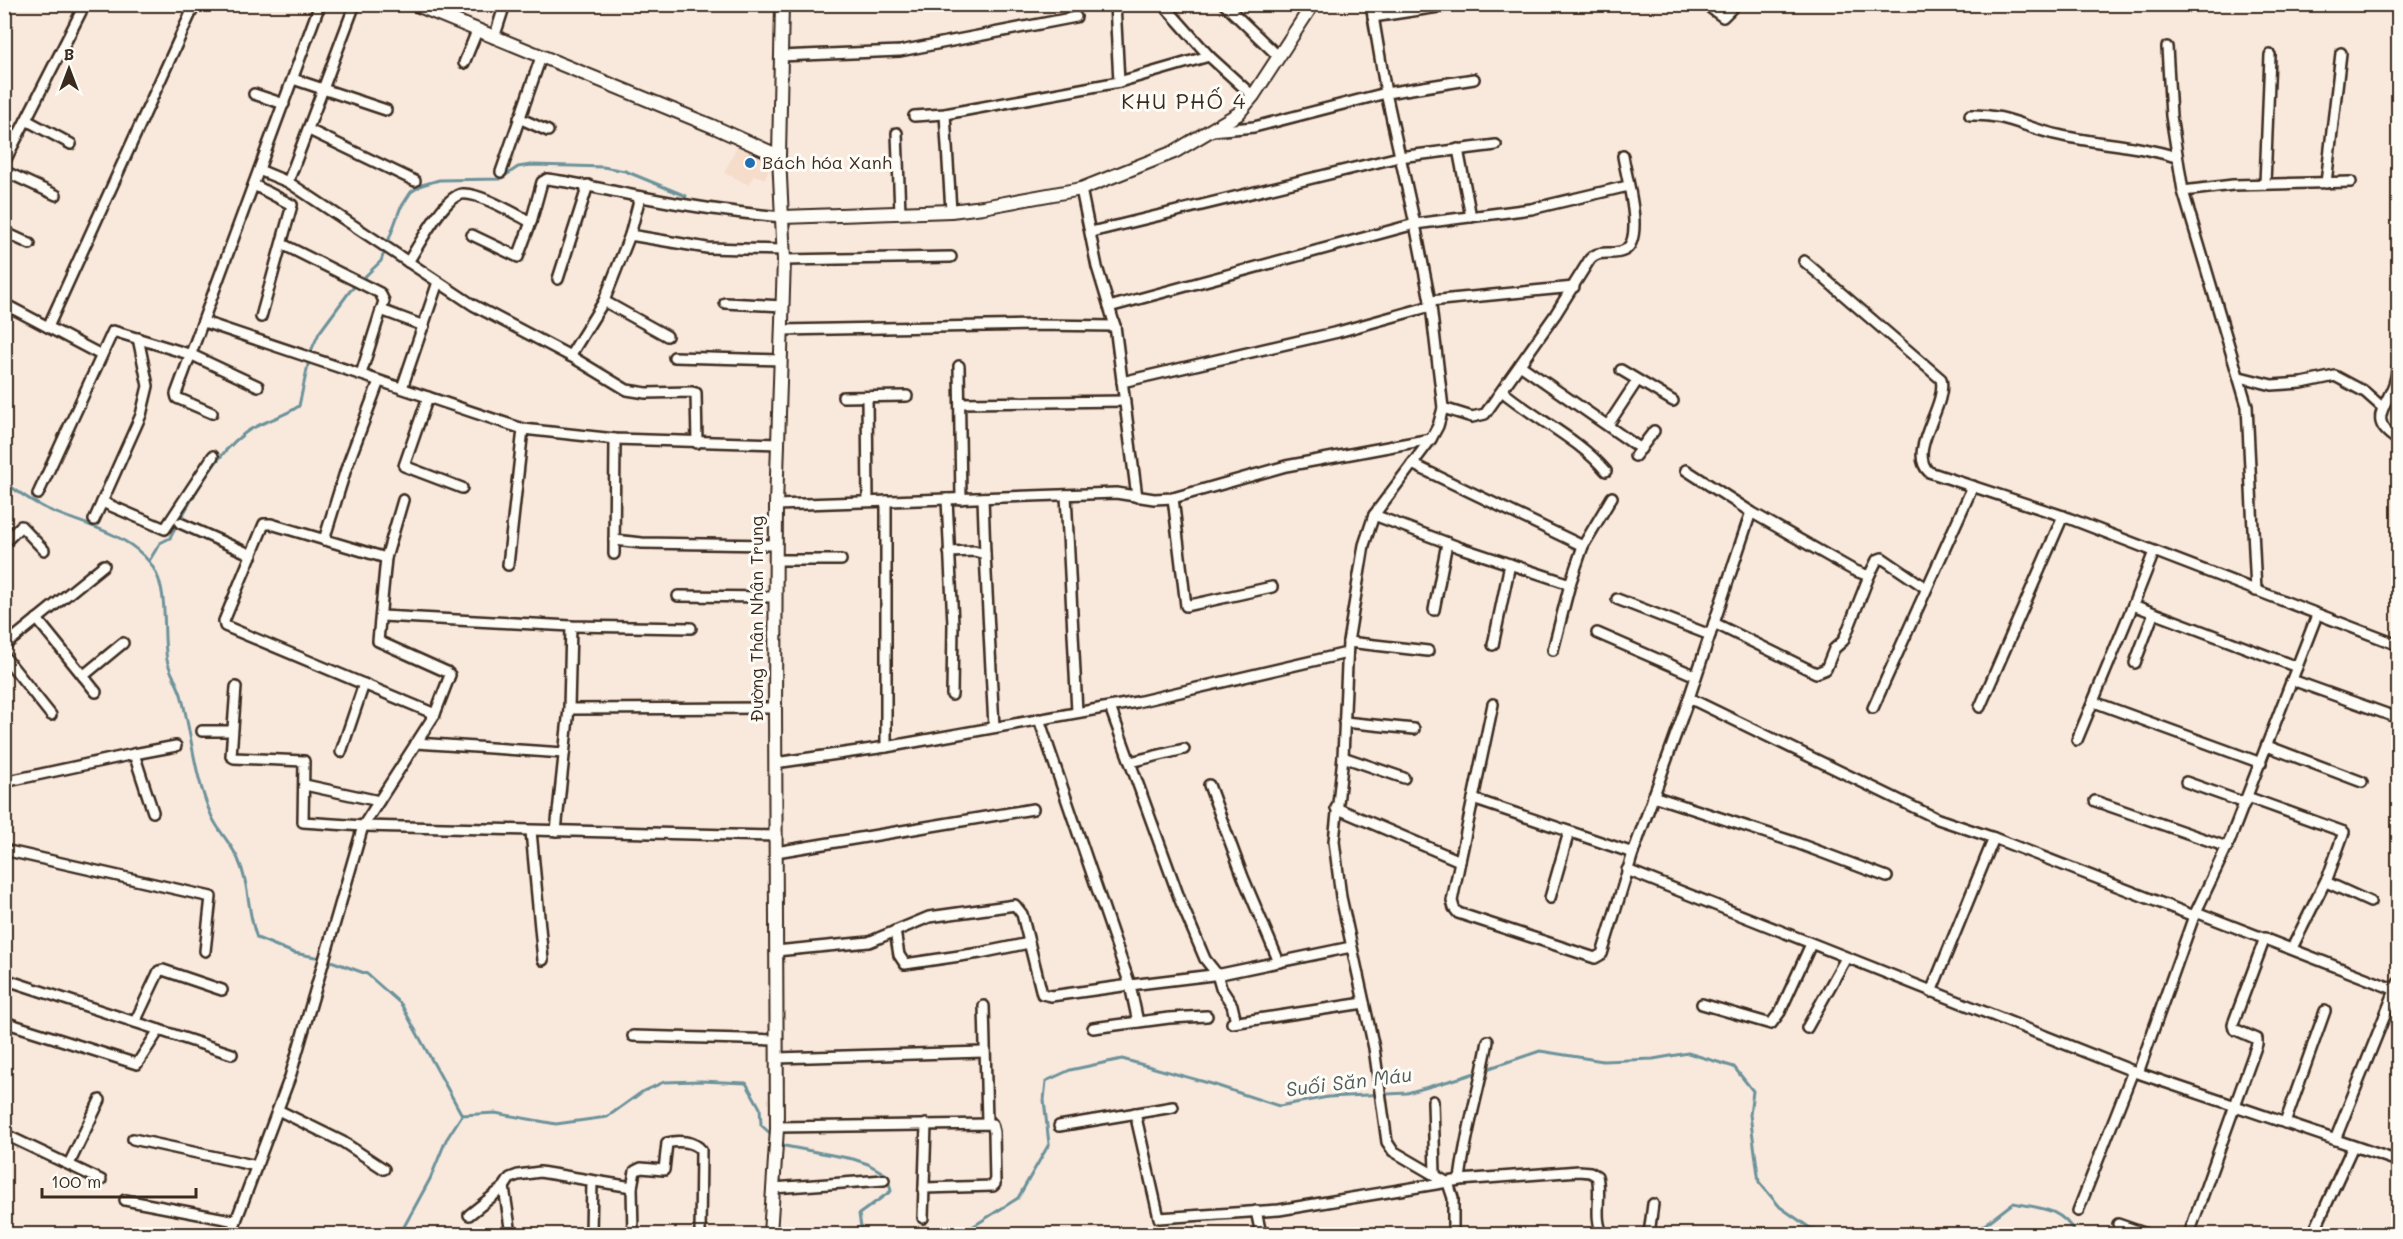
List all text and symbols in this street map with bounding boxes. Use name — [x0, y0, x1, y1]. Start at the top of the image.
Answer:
north arrow — [39, 39, 99, 99]
text: B — [64, 43, 74, 64]
district label: KHU PHỐ 4 — [1121, 87, 1247, 114]
place label: Bách hóa Xanh — [762, 150, 892, 174]
marker: Bách hóa Xanh — [743, 156, 757, 170]
street label: Đường Thân Nhân Trung — [744, 516, 768, 722]
water label: Suối Săn Máu — [1284, 1060, 1414, 1102]
scale bar — [42, 1161, 196, 1199]
text: 100 m — [51, 1169, 101, 1193]

